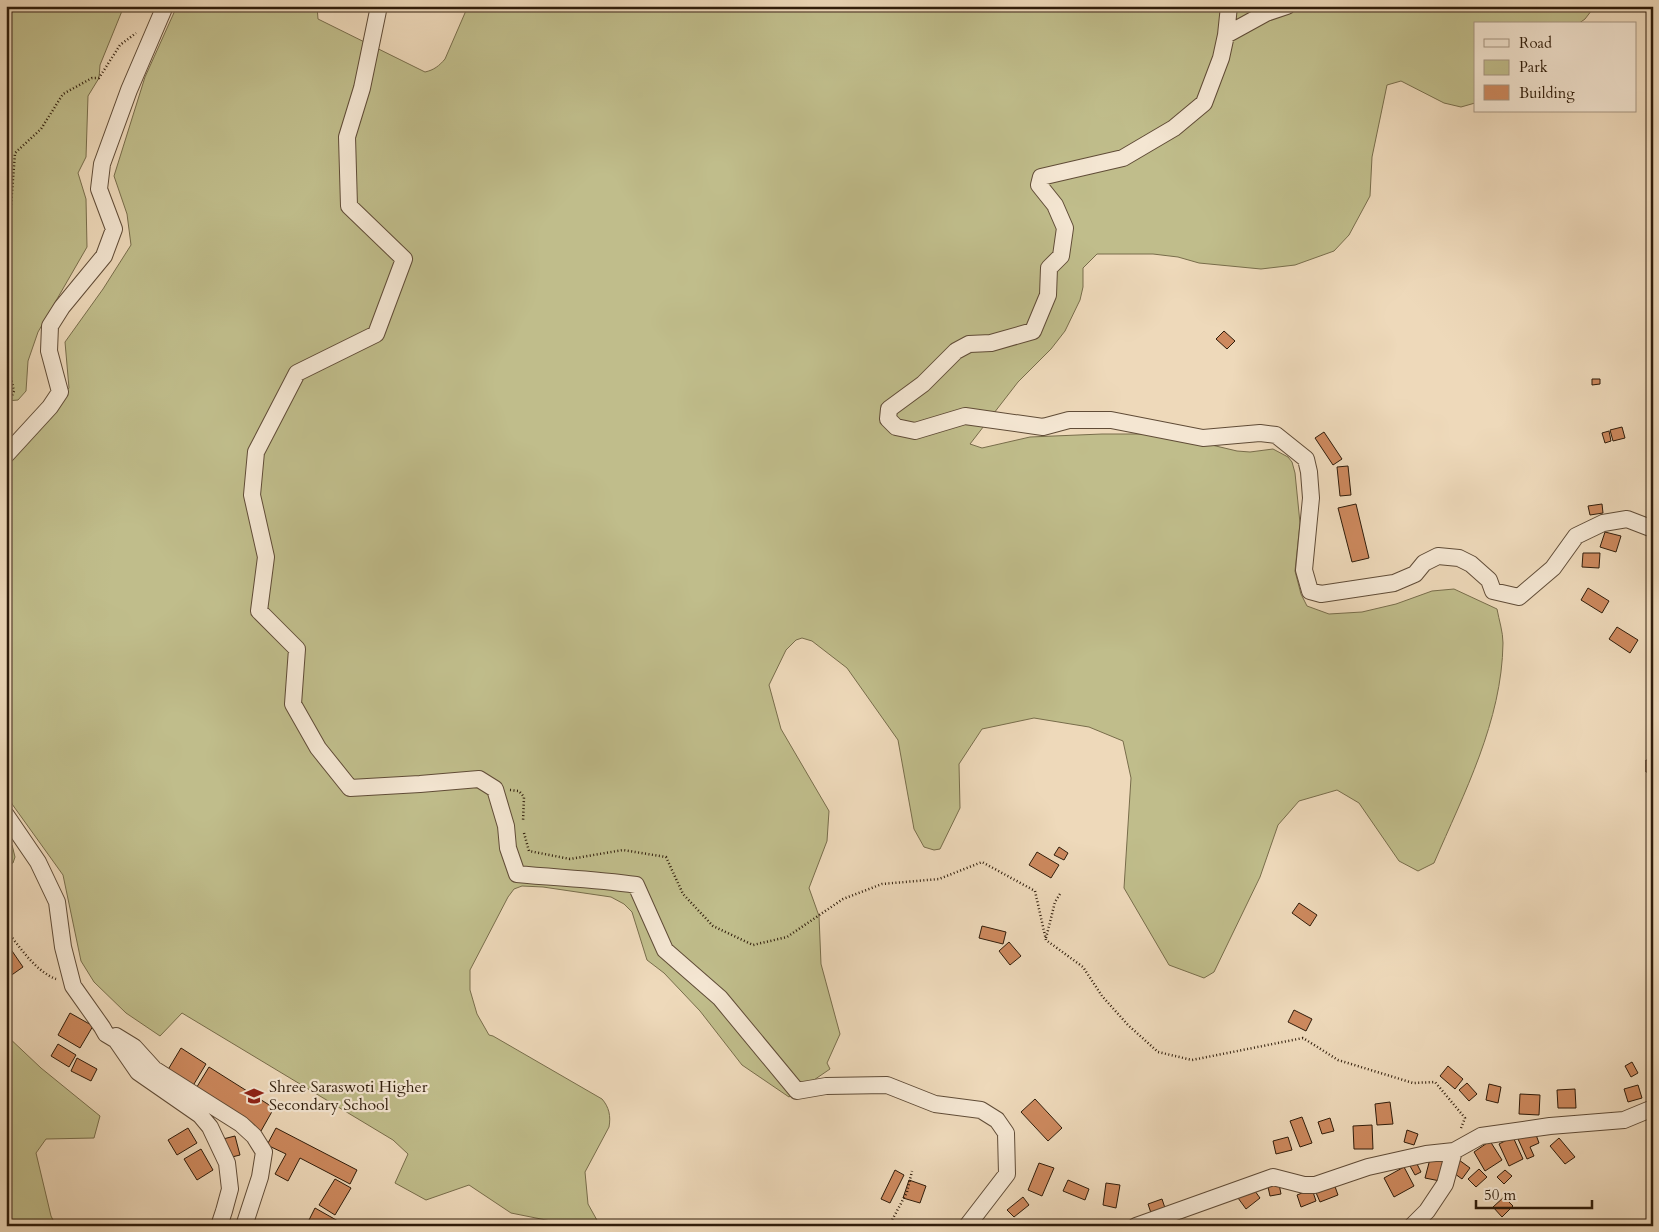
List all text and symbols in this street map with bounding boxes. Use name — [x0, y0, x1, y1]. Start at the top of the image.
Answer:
legend — [1474, 22, 1636, 112]
text: Road — [1519, 33, 1552, 53]
text: Park — [1519, 57, 1548, 77]
text: Building — [1519, 83, 1575, 103]
place label: Shree Saraswoti Higher Secondary School — [269, 1076, 428, 1116]
school or university icon: Shree Saraswoti Higher Secondary School — [243, 1085, 265, 1107]
scale bar — [1476, 1177, 1593, 1209]
text: 50 m — [1484, 1185, 1516, 1205]

